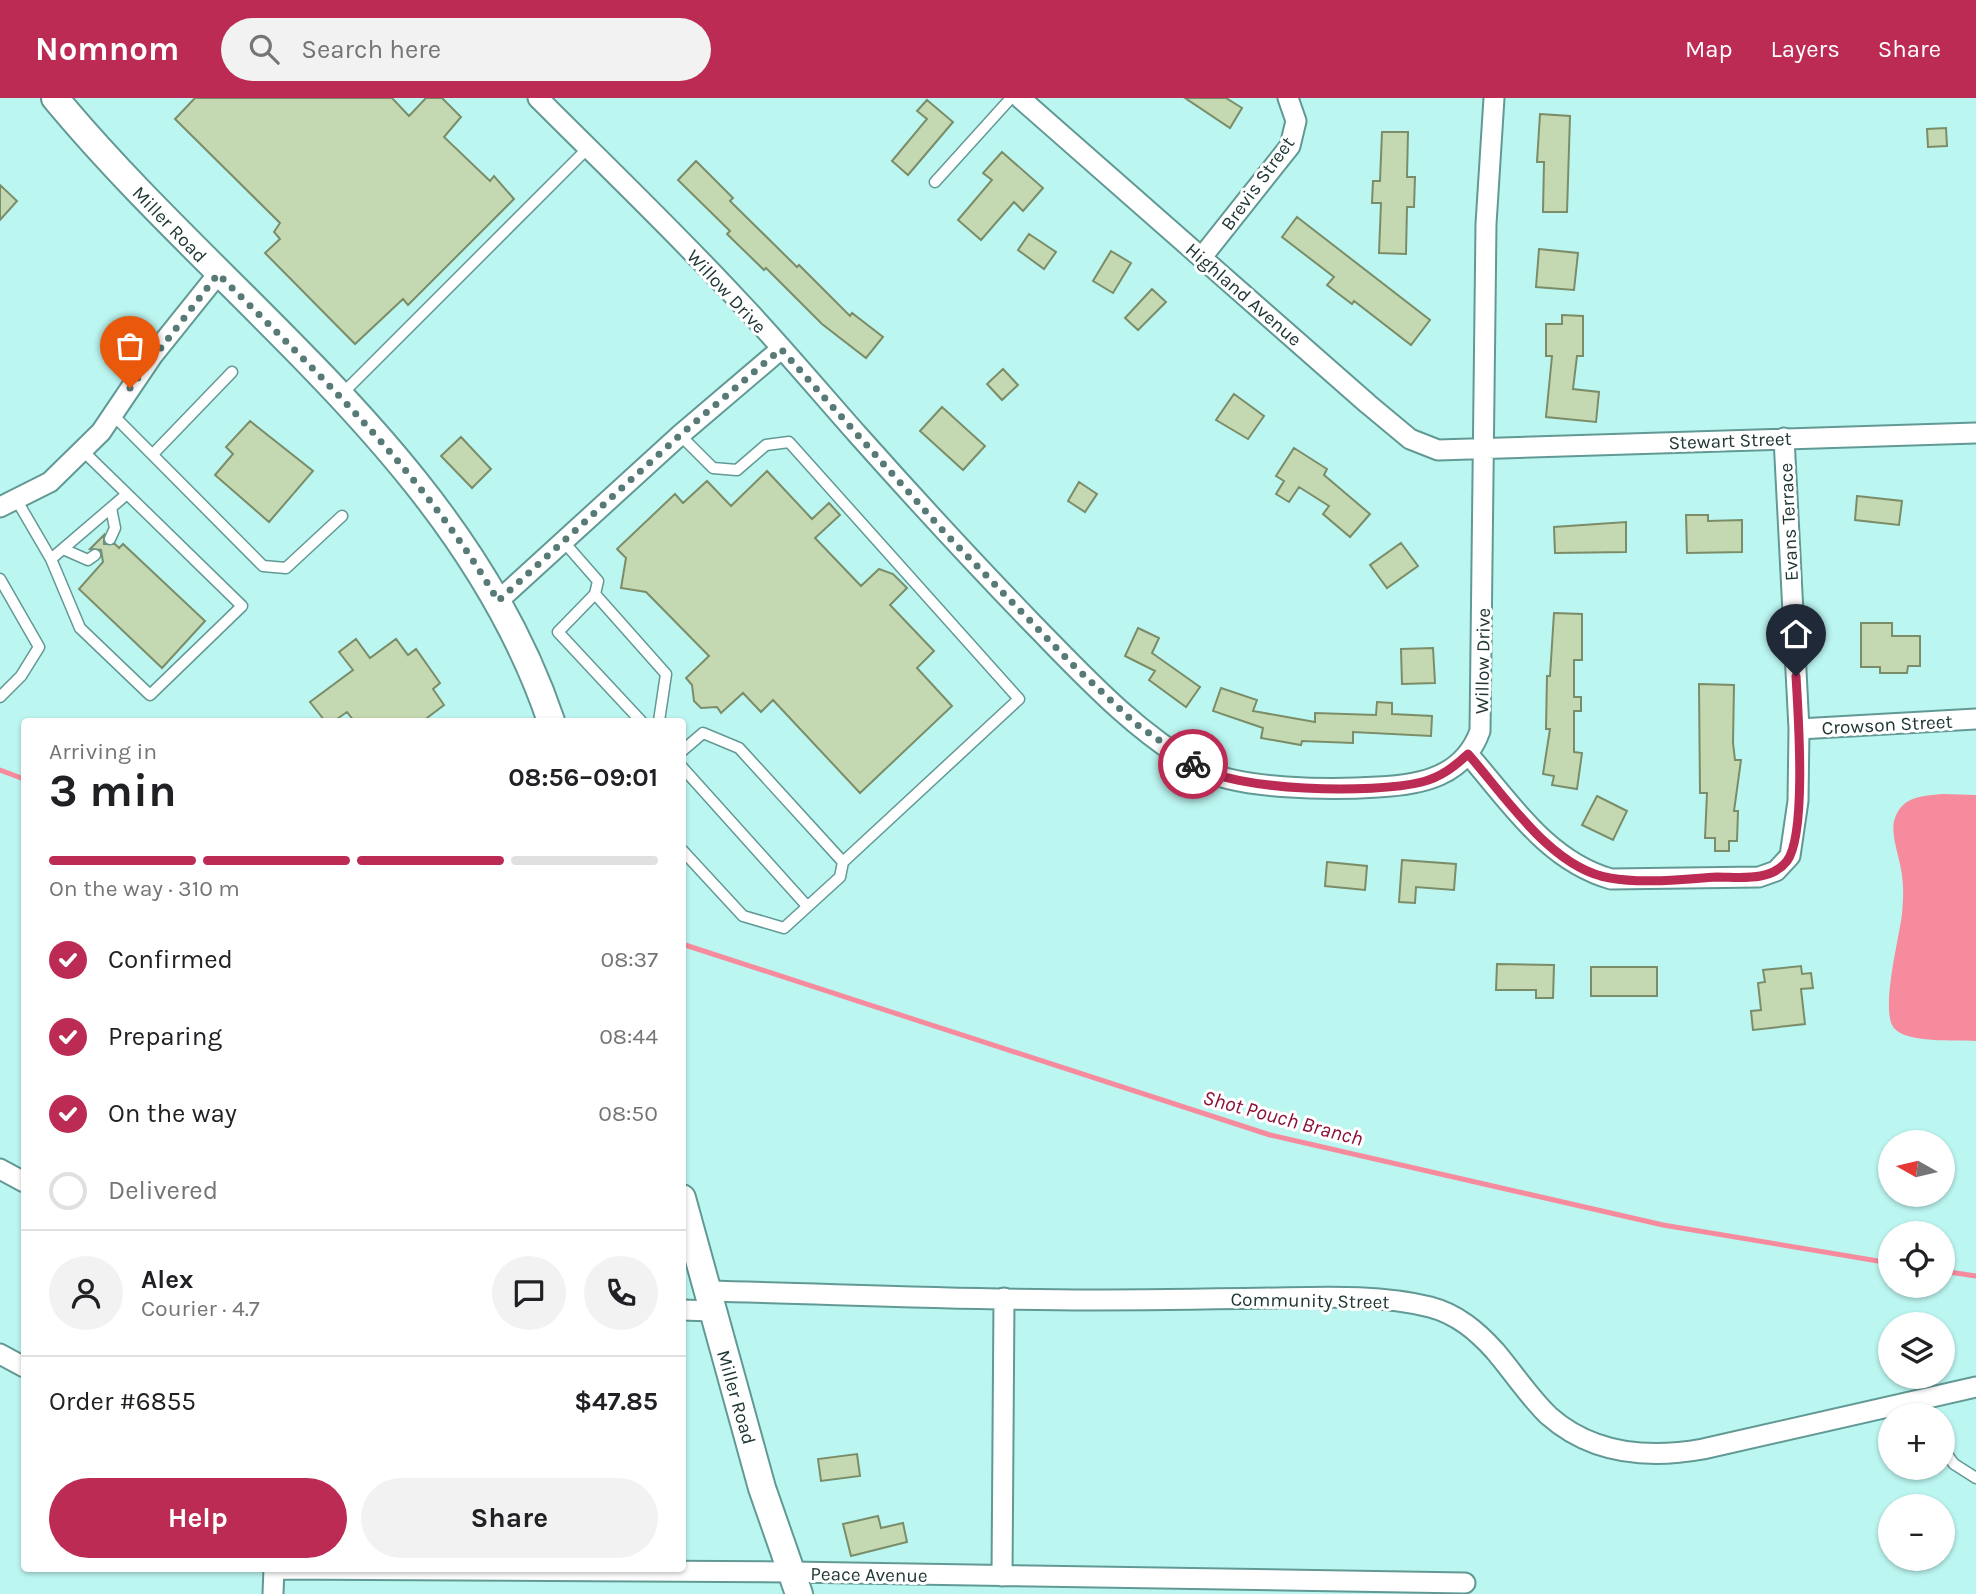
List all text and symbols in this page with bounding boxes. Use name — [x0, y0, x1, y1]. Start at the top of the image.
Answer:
search box — [221, 18, 711, 81]
text: Nomnom — [35, 30, 179, 68]
icon: search — [245, 30, 283, 68]
text: Search here — [301, 34, 441, 65]
text: Map — [1685, 35, 1733, 63]
text: Layers — [1771, 35, 1840, 63]
text: Share — [1878, 35, 1941, 63]
street label: Brevis Street — [1216, 133, 1299, 235]
street label: Miller Road — [128, 182, 211, 267]
street label: Highland Avenue — [1181, 239, 1306, 351]
street label: Willow Drive — [682, 245, 771, 338]
pin — [100, 316, 160, 388]
icon: bag — [111, 327, 149, 365]
street label: Stewart Street — [1668, 428, 1792, 454]
street label: Evans Terrace — [1775, 462, 1803, 582]
pin — [1766, 604, 1826, 676]
street label: Willow Drive — [1471, 608, 1495, 714]
icon: home — [1777, 615, 1815, 653]
street label: Crowson Street — [1821, 711, 1953, 739]
courier — [1158, 729, 1228, 799]
text: Arriving in — [49, 738, 157, 765]
icon: bike — [1174, 745, 1212, 783]
text: 08:56–09:01 — [508, 762, 658, 793]
text: 3 min — [49, 764, 177, 818]
text: On the way · 310 m — [49, 875, 240, 902]
icon: check — [49, 941, 87, 979]
text: Confirmed — [108, 944, 233, 975]
text: 08:37 — [601, 946, 658, 973]
icon: check — [49, 1018, 87, 1056]
text: Preparing — [108, 1021, 222, 1052]
text: 08:44 — [599, 1023, 658, 1050]
water label: Shot Pouch Branch — [1200, 1085, 1366, 1151]
icon: check — [49, 1095, 87, 1133]
text: On the way — [108, 1098, 237, 1129]
text: 08:50 — [598, 1100, 658, 1127]
north arrow — [1878, 1130, 1955, 1208]
map controls — [1878, 1130, 1955, 1571]
text: Delivered — [108, 1175, 218, 1206]
button: locate — [1878, 1221, 1955, 1298]
button: person — [49, 1256, 123, 1330]
button: chat — [492, 1256, 566, 1330]
button: phone — [584, 1256, 658, 1330]
text: Alex — [141, 1264, 193, 1295]
street label: Community Street — [1230, 1289, 1390, 1313]
text: Courier · 4.7 — [141, 1295, 260, 1322]
button: layers — [1878, 1312, 1955, 1389]
street label: Miller Road — [712, 1347, 760, 1447]
text: Order #6855 — [49, 1386, 196, 1417]
text: $47.85 — [574, 1386, 658, 1417]
button: + — [1878, 1403, 1955, 1480]
button: Help — [49, 1478, 347, 1558]
button: Share — [361, 1478, 658, 1558]
button: − — [1878, 1494, 1955, 1571]
street label: Peace Avenue — [810, 1563, 928, 1587]

